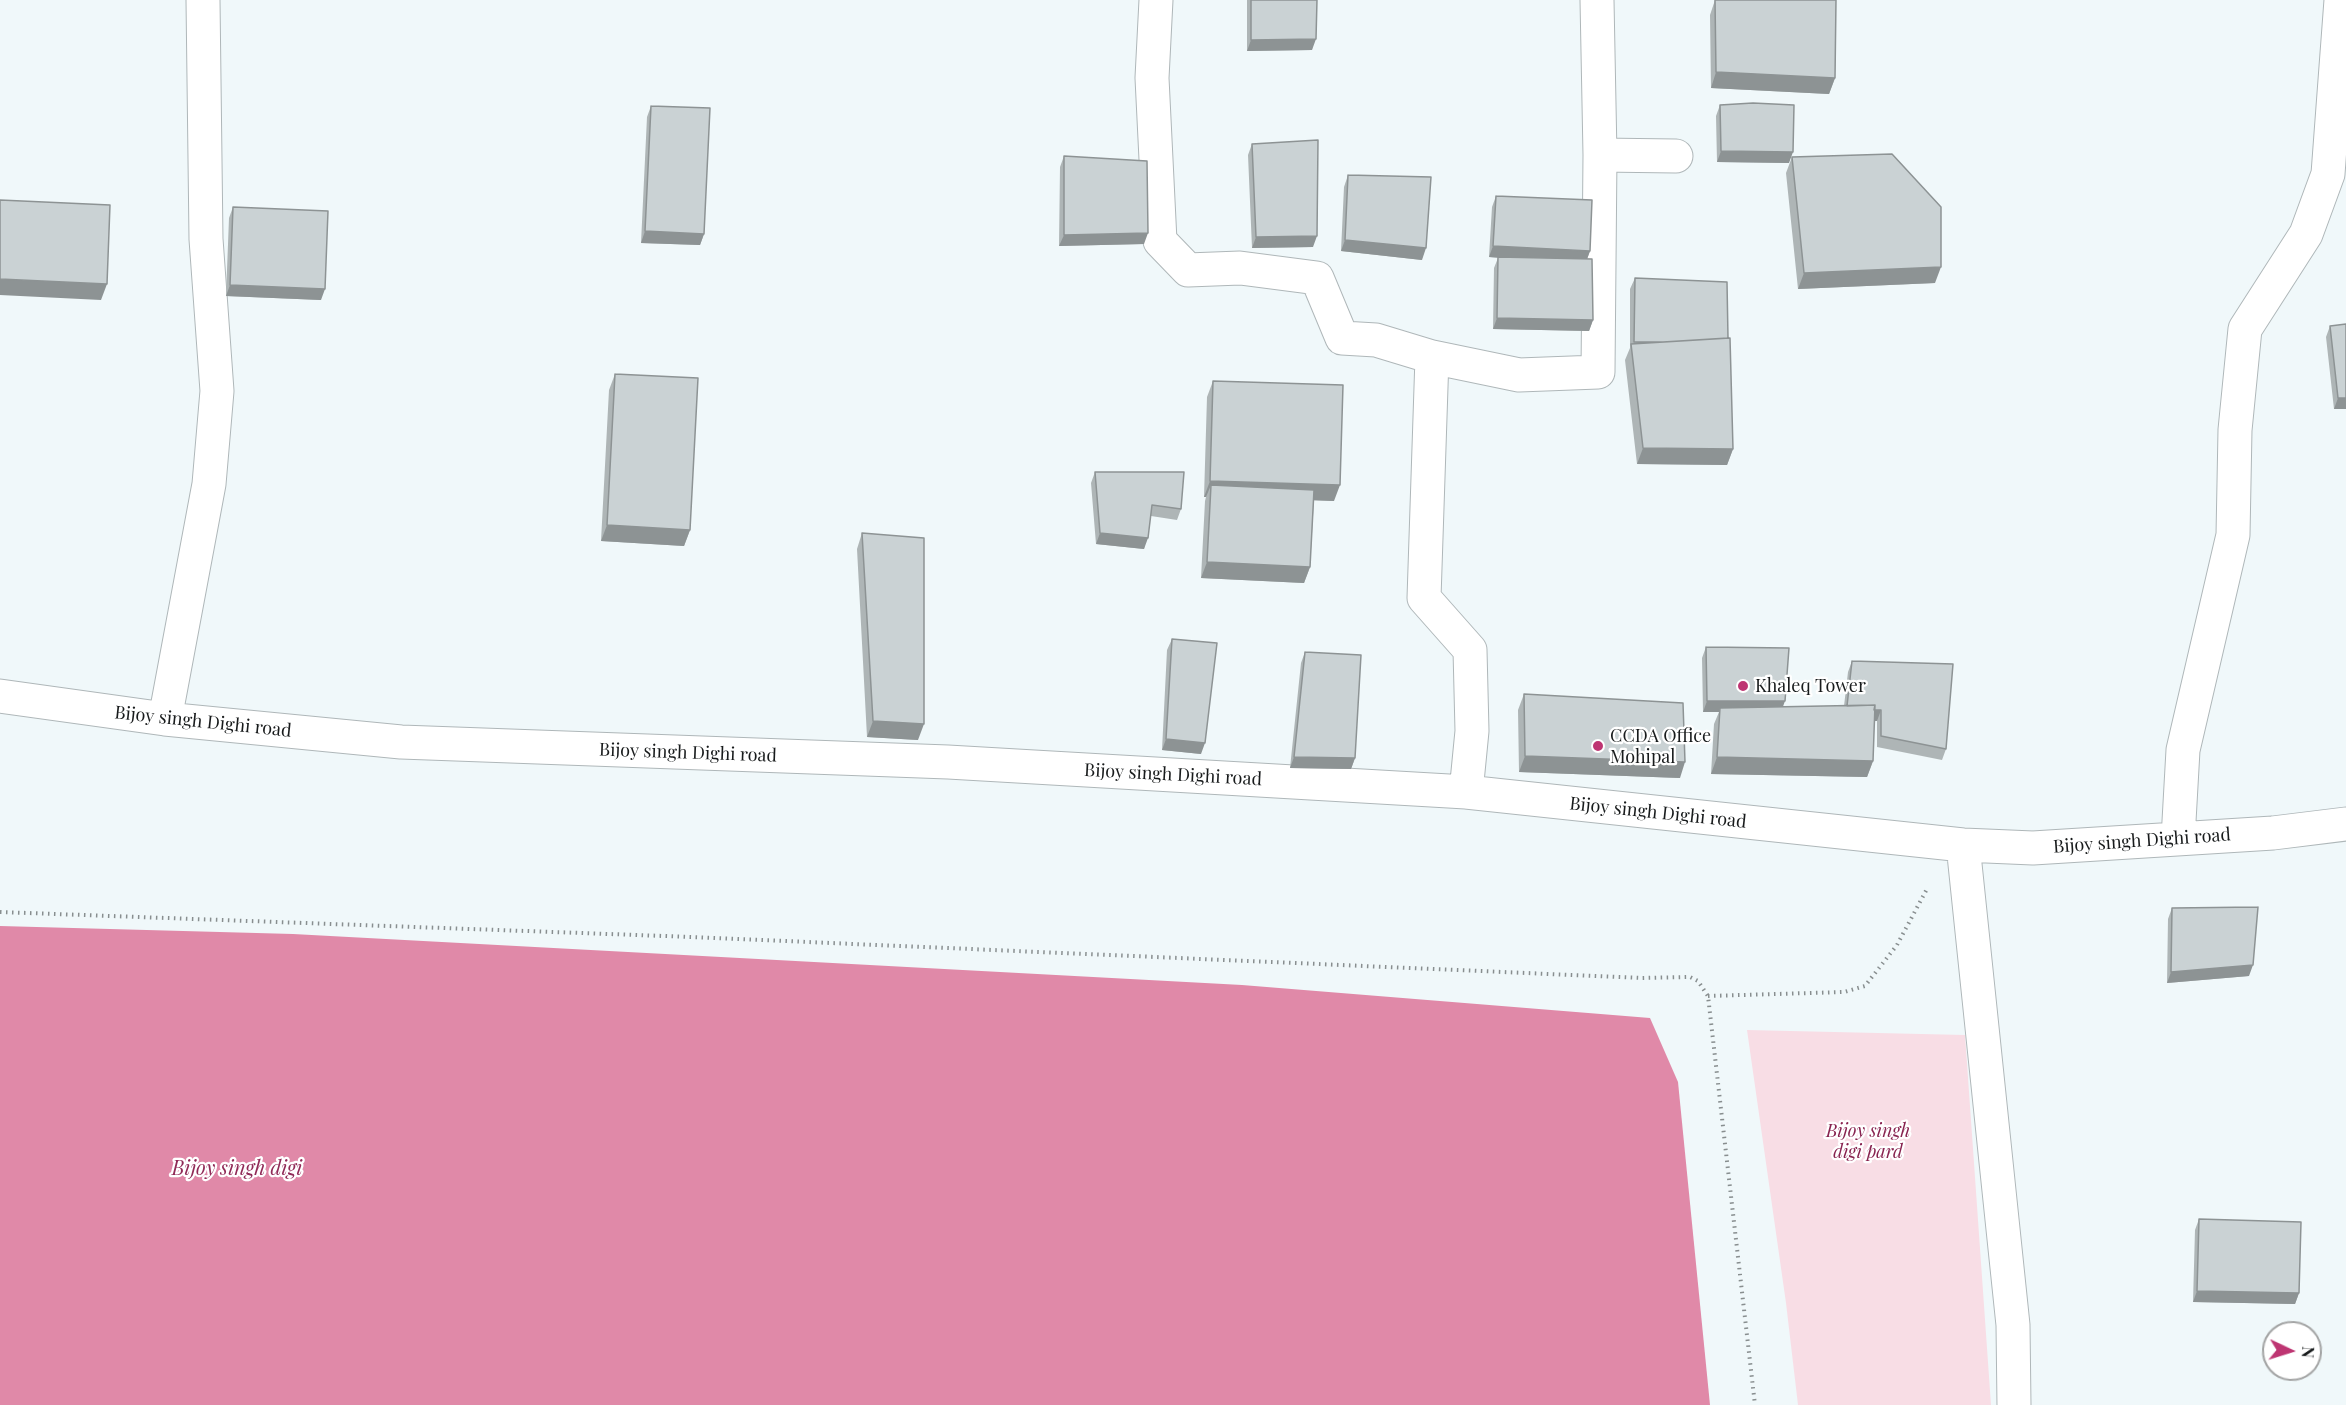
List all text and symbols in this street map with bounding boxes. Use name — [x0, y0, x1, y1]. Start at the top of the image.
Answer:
place label: Khaleq Tower — [1755, 675, 1866, 697]
marker: Khaleq Tower — [1736, 679, 1750, 693]
street label: Bijoy singh Dighi road — [113, 702, 293, 742]
place label: CCDA Office Mohipal — [1610, 725, 1711, 768]
street label: Bijoy singh Dighi road — [599, 739, 777, 767]
marker: CCDA Office Mohipal — [1591, 739, 1605, 753]
street label: Bijoy singh Dighi road — [1084, 760, 1262, 790]
street label: Bijoy singh Dighi road — [1568, 793, 1748, 833]
street label: Bijoy singh Dighi road — [2052, 824, 2232, 858]
park label: Bijoy singh digi pard — [1826, 1120, 1910, 1162]
water label: Bijoy singh digi — [172, 1157, 302, 1181]
north arrow — [2262, 1321, 2322, 1381]
text: N — [2298, 1346, 2319, 1359]

